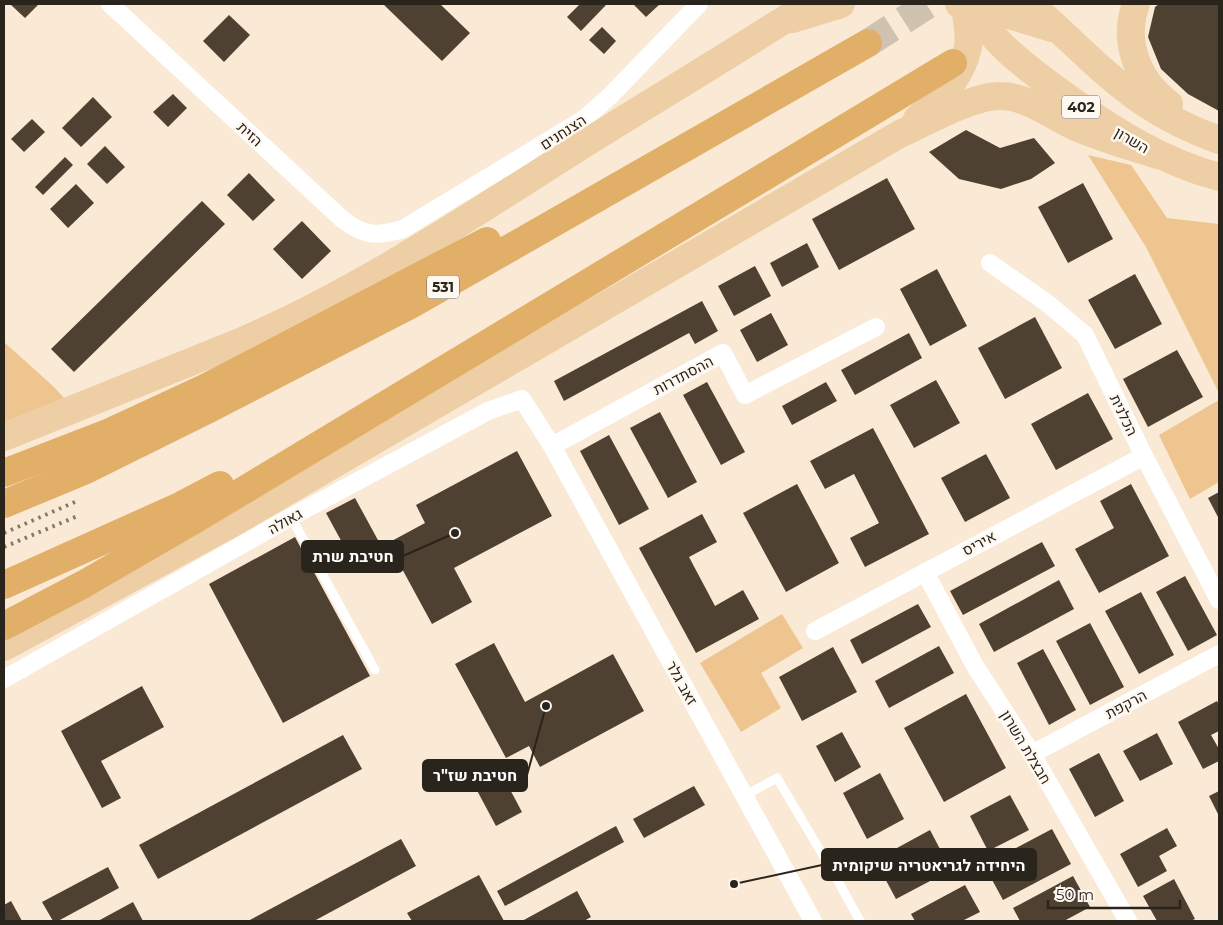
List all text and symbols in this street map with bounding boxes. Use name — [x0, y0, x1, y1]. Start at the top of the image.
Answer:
road number: 402 — [1062, 95, 1100, 118]
street label: הצנחנים — [536, 110, 590, 154]
street label: הזית — [233, 117, 267, 151]
street label: השרון — [1111, 123, 1153, 157]
road number: 531 — [427, 276, 459, 298]
street label: ההסתדרות — [650, 351, 716, 399]
street label: הכלנית — [1106, 391, 1142, 439]
street label: גאולה — [264, 504, 306, 538]
street label: איריס — [959, 526, 999, 560]
callout: חטיבת שרת — [302, 541, 403, 572]
text: חטיבת שרת — [312, 547, 394, 566]
street label: זאב גלר — [662, 658, 702, 708]
street label: הרקפת — [1102, 685, 1150, 723]
street label: חבצלת השרון — [996, 707, 1056, 787]
callout: חטיבת שז"ר — [423, 760, 527, 791]
text: חטיבת שז"ר — [433, 766, 517, 785]
callout: היחידה לגריאטריה שיקומית — [822, 849, 1036, 880]
text: היחידה לגריאטריה שיקומית — [832, 856, 1026, 875]
scale bar — [1048, 878, 1180, 910]
text: 50 m — [1056, 885, 1094, 904]

